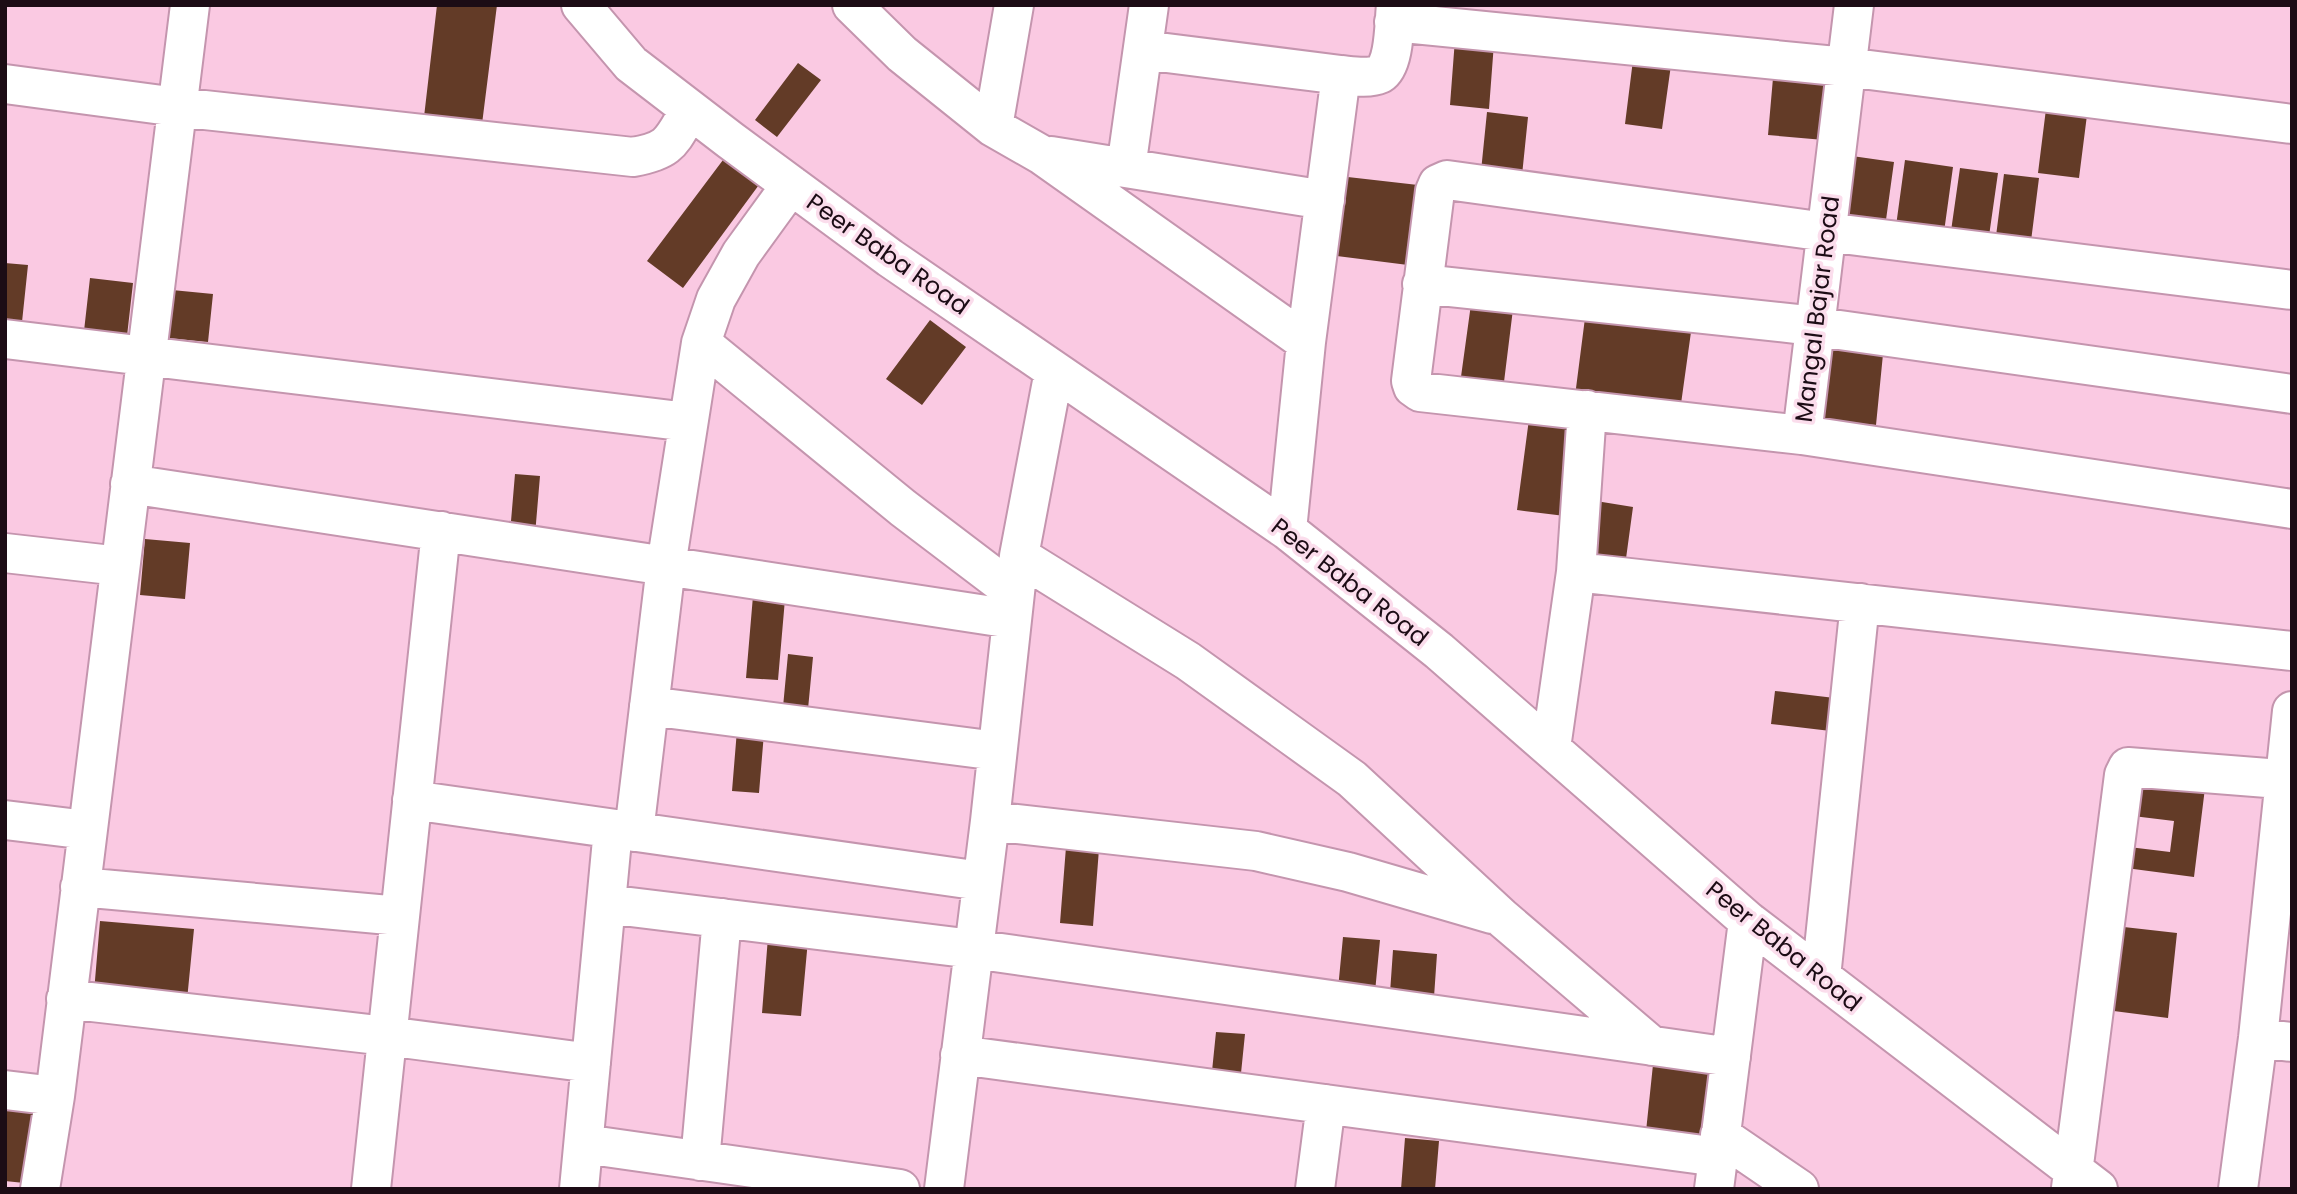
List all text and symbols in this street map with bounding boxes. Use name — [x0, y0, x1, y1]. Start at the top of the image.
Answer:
street label: Peer Baba Road — [800, 186, 976, 322]
street label: Mangal Bajar Road — [1787, 194, 1847, 424]
street label: Peer Baba Road — [1265, 510, 1435, 654]
street label: Peer Baba Road — [1699, 873, 1869, 1019]

